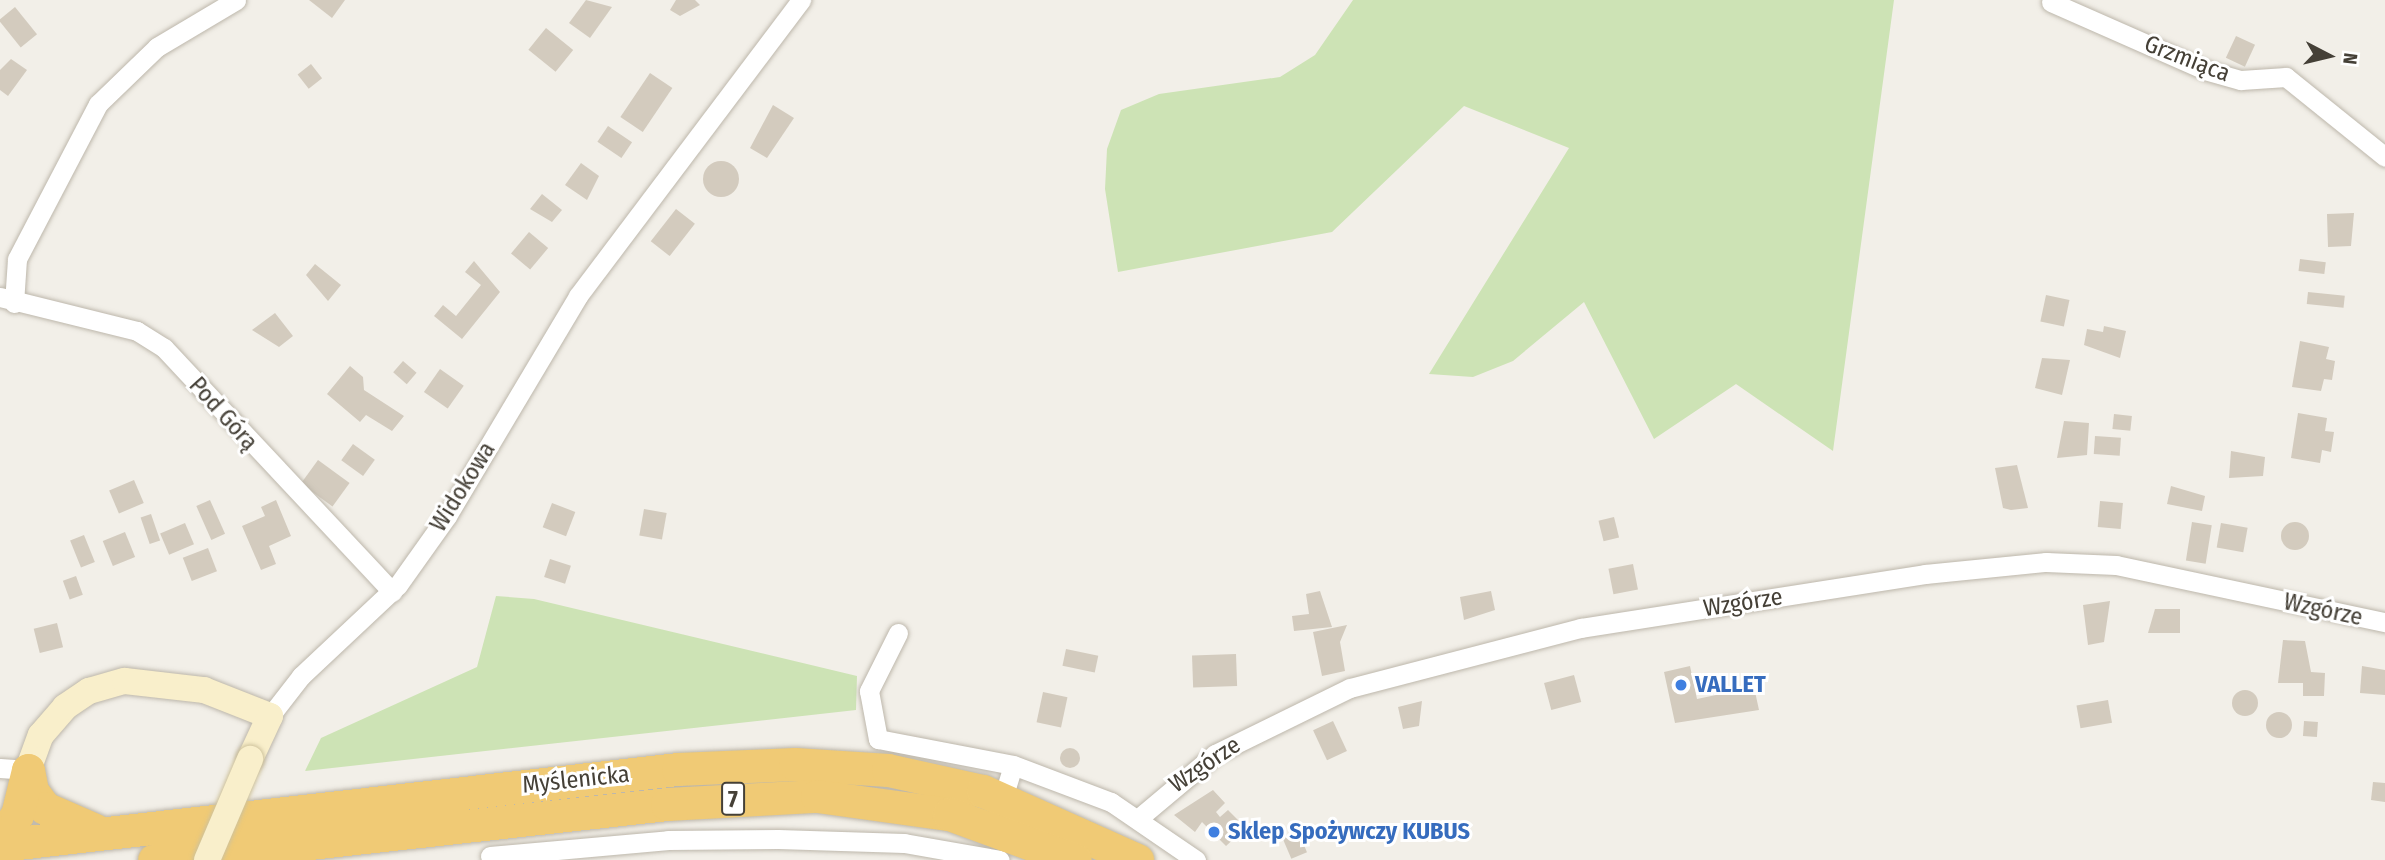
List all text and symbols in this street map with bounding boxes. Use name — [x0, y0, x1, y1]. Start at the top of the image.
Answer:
north arrow — [2294, 21, 2364, 91]
street label: Grzmiąca — [2140, 30, 2234, 88]
text: N — [2338, 52, 2362, 66]
street label: Pod Górą — [183, 371, 263, 457]
street label: Widokowa — [424, 437, 502, 537]
street label: Wzgórze — [1701, 583, 1785, 623]
street label: Wzgórze — [2281, 588, 2365, 632]
place label: VALLET — [1695, 671, 1766, 699]
marker: VALLET — [1673, 677, 1689, 693]
street label: Wzgórze — [1164, 731, 1246, 799]
street label: Myślenicka — [521, 760, 631, 800]
road number: 7 — [721, 779, 745, 818]
place label: Sklep Spożywczy KUBUS — [1228, 818, 1470, 846]
marker: Sklep Spożywczy KUBUS — [1206, 824, 1222, 840]

